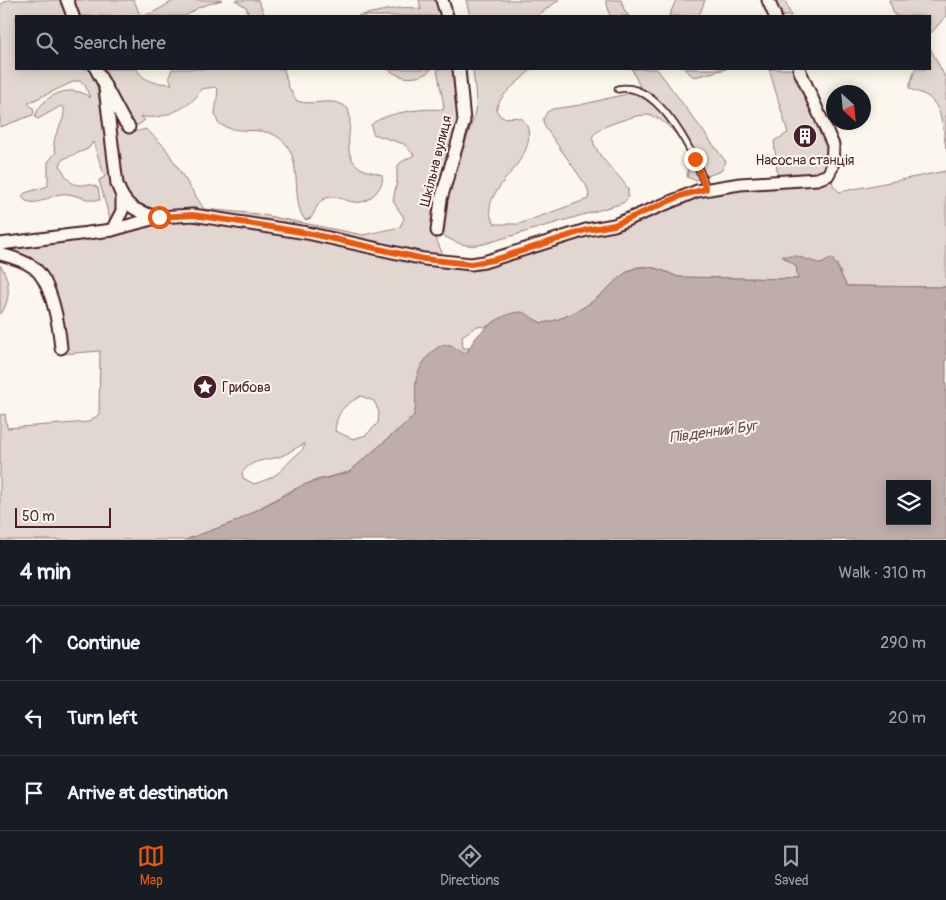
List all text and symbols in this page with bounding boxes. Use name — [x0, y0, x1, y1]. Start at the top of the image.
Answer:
search box — [15, 15, 931, 70]
icon: search — [33, 29, 61, 57]
text: Search here — [73, 31, 166, 55]
north arrow — [826, 85, 871, 130]
street label: Шкільна вулиця — [416, 114, 456, 208]
building icon: Насосна станція — [792, 123, 818, 149]
route end — [684, 148, 707, 171]
place label: Насосна станція — [756, 152, 854, 169]
route start — [148, 206, 171, 229]
place icon: Грибова — [192, 374, 218, 400]
place label: Грибова — [222, 379, 271, 396]
water label: Південний Буг — [668, 416, 760, 448]
map controls — [886, 480, 931, 525]
button: layers — [886, 480, 931, 525]
scale bar — [15, 505, 111, 528]
text: 50 m — [22, 508, 55, 525]
text: 4 min — [20, 559, 71, 586]
text: Walk · 310 m — [839, 563, 926, 583]
icon: ahead — [20, 629, 48, 657]
text: Continue — [67, 631, 140, 655]
text: 290 m — [880, 633, 926, 653]
icon: left — [20, 704, 48, 732]
text: Turn left — [67, 706, 137, 730]
text: 20 m — [888, 708, 926, 728]
icon: arrive — [20, 779, 48, 807]
text: Arrive at destination — [67, 781, 228, 805]
tab: Map — [137, 842, 165, 889]
tab: Directions — [440, 842, 499, 889]
tab: Saved — [774, 842, 809, 889]

